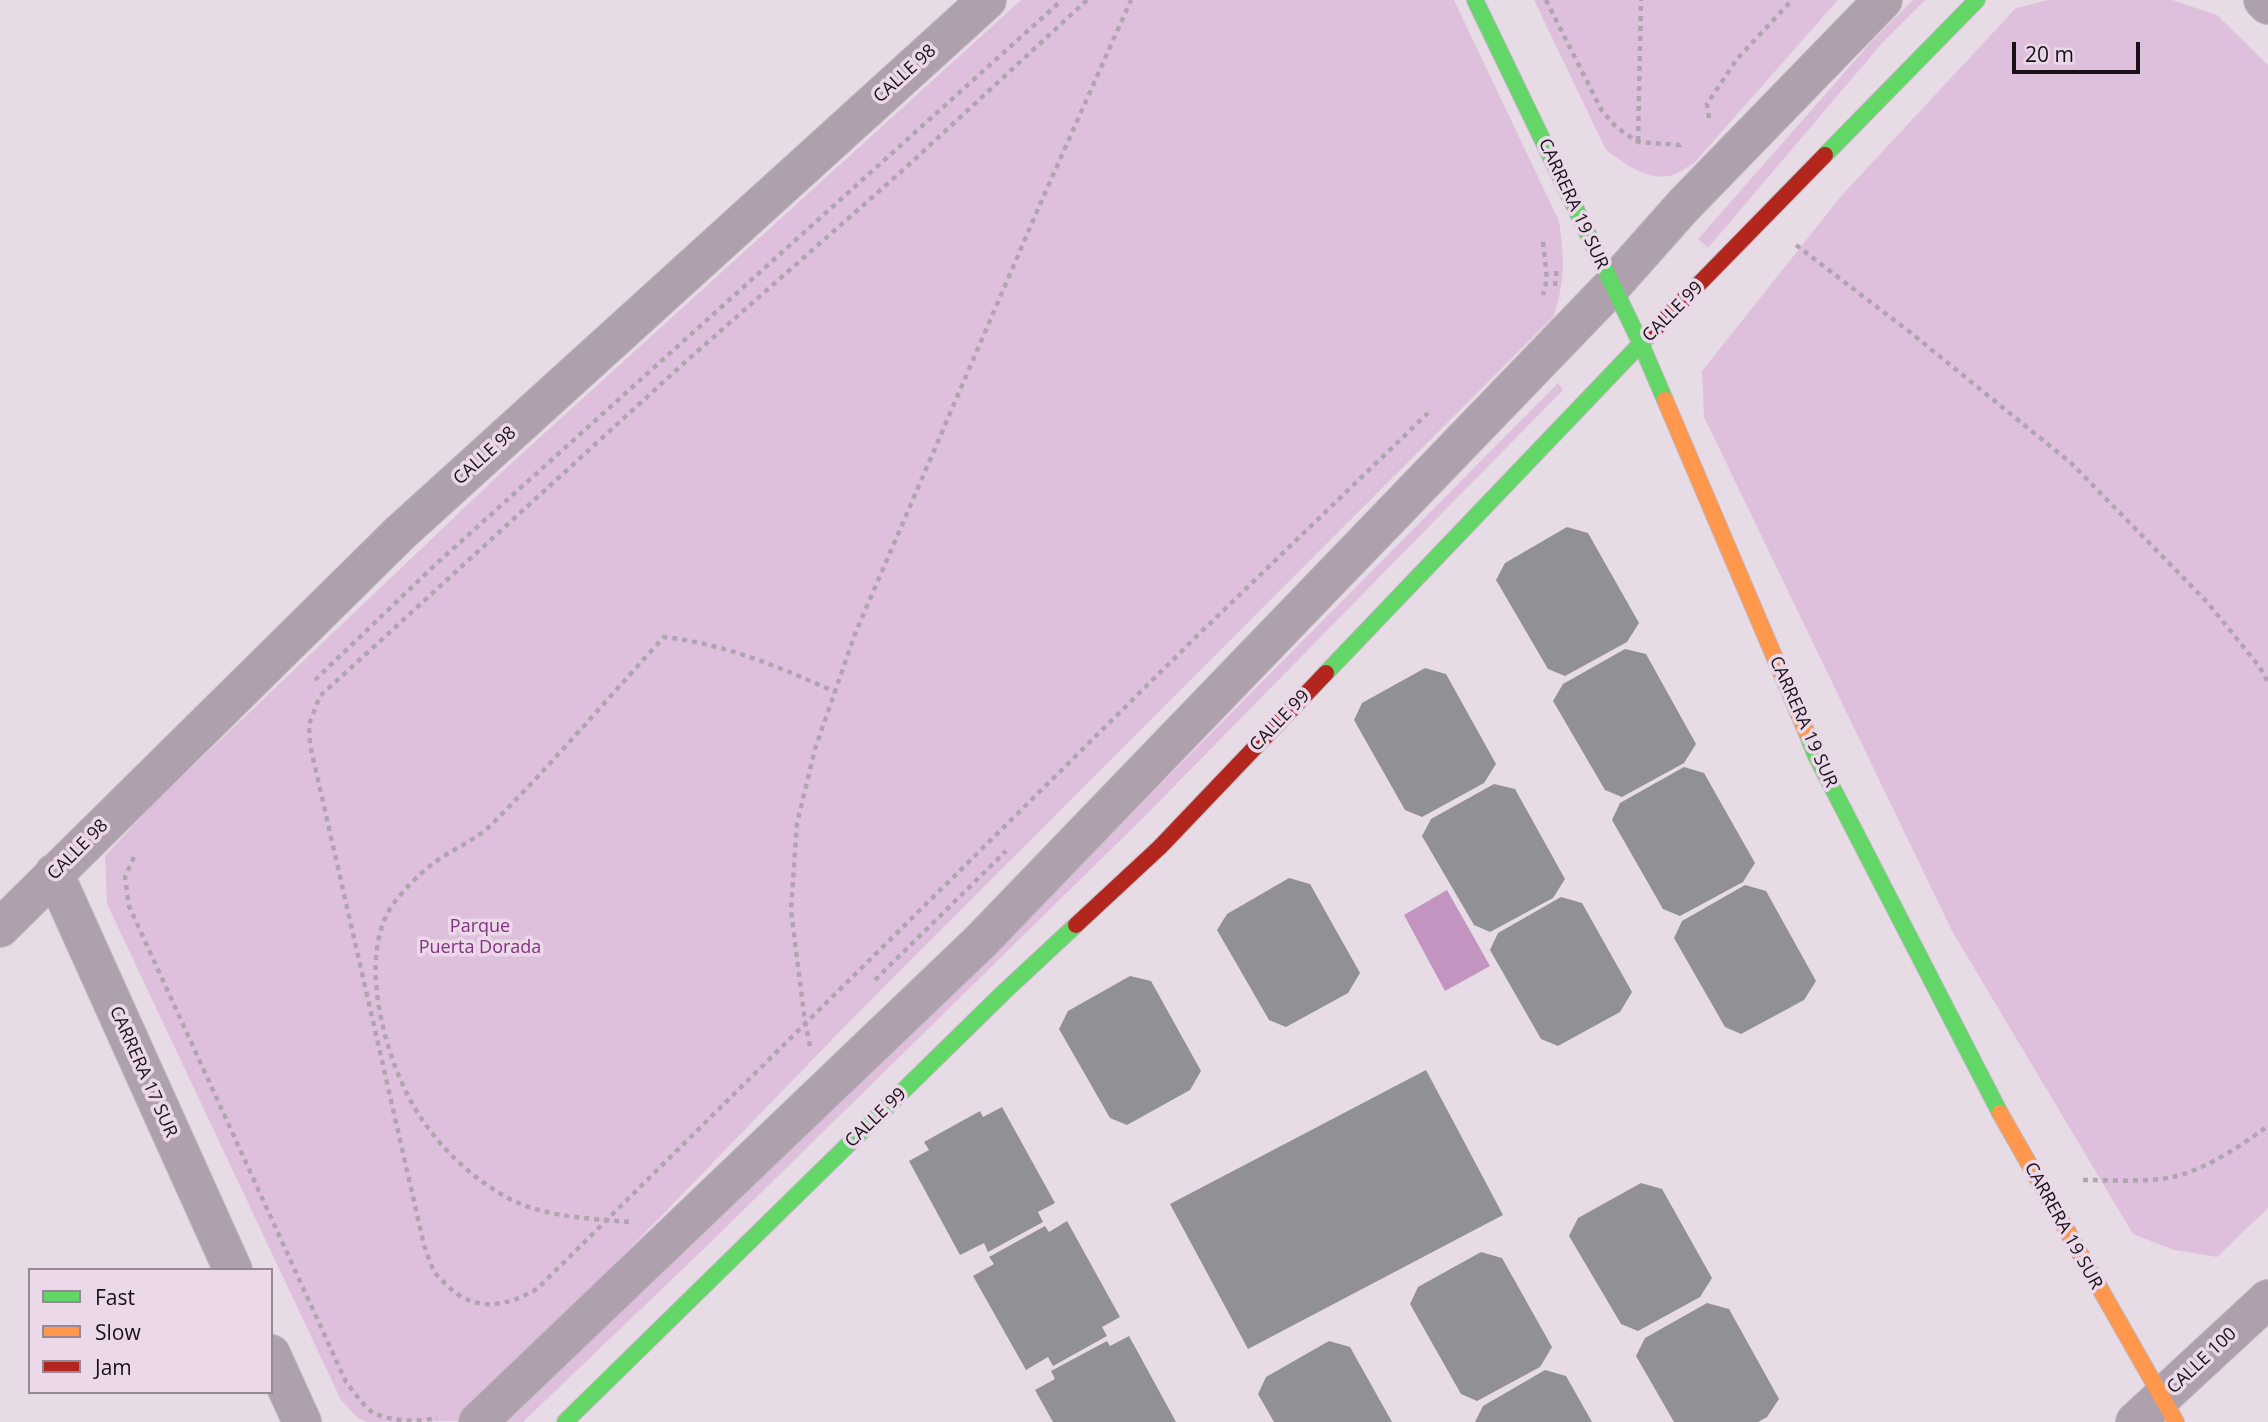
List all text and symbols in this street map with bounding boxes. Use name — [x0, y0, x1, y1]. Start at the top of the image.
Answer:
scale bar — [2016, 28, 2144, 72]
street label: CALLE 98 — [869, 40, 941, 108]
text: 20 m — [2025, 40, 2074, 68]
street label: CARRERA 19 SUR — [1533, 135, 1613, 273]
street label: CALLE 99 — [1638, 277, 1708, 347]
street label: CALLE 98 — [449, 422, 521, 490]
street label: CARRERA 19 SUR — [1764, 653, 1842, 791]
street label: CALLE 99 — [1246, 686, 1314, 756]
street label: CALLE 98 — [43, 815, 113, 885]
park label: Parque Puerta Dorada — [419, 916, 541, 958]
street label: CARRERA 17 SUR — [104, 1003, 182, 1141]
street label: CALLE 99 — [841, 1084, 911, 1152]
street label: CARRERA 19 SUR — [2019, 1159, 2107, 1293]
legend — [28, 1268, 273, 1394]
text: Fast — [95, 1283, 135, 1311]
text: Slow — [95, 1318, 141, 1346]
street label: CALLE 100 — [2163, 1323, 2241, 1399]
text: Jam — [95, 1353, 132, 1381]

